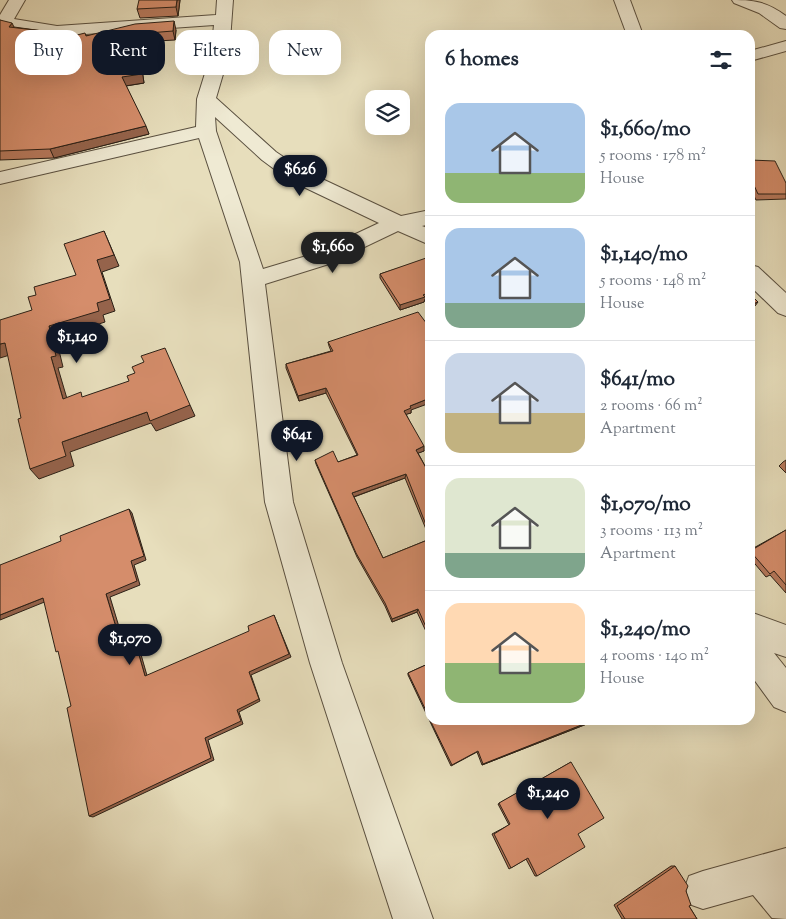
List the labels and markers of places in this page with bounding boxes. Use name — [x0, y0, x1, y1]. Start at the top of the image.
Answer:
pin: $626 — [270, 154, 330, 197]
pin: $1,660 — [292, 232, 374, 274]
pin: $1,140 — [36, 322, 118, 364]
pin: $641 — [267, 420, 327, 462]
pin: $1,070 — [89, 624, 171, 666]
pin: $1,240 — [507, 778, 589, 820]

